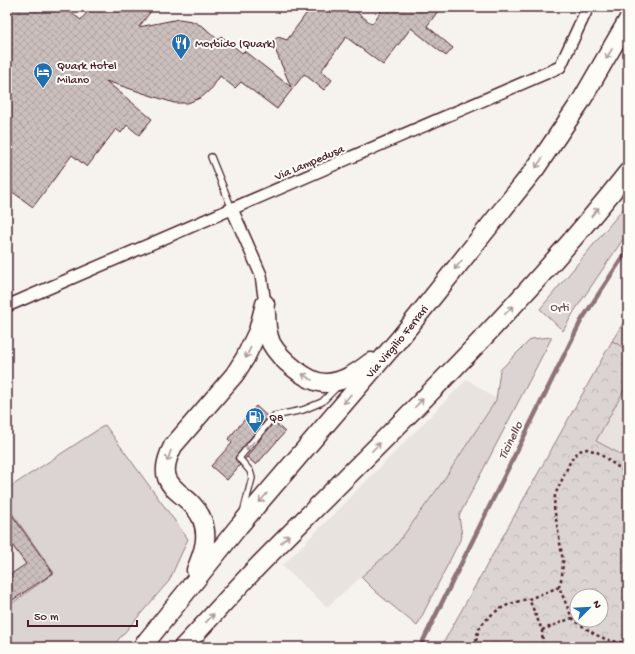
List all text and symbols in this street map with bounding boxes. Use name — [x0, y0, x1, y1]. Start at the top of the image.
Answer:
restaurant icon: Morbido (Quark) — [170, 32, 192, 60]
place label: Morbido (Quark) — [195, 38, 276, 52]
one-way arrow — [605, 48, 613, 60]
place label: Quark Hotel Milano — [57, 60, 117, 88]
hotel icon: Quark Hotel Milano — [32, 61, 54, 89]
street label: Via Lampedusa — [272, 143, 347, 185]
one-way arrow — [535, 158, 543, 169]
one-way arrow — [590, 207, 599, 217]
one-way arrow — [454, 260, 463, 271]
park label: Orti — [551, 302, 570, 316]
street label: Via Virgilio Ferrari — [363, 303, 433, 382]
one-way arrow — [504, 305, 514, 315]
one-way arrow — [244, 347, 251, 359]
one-way arrow — [301, 372, 312, 381]
one-way arrow — [343, 394, 352, 404]
one-way arrow — [414, 398, 424, 408]
fuel station icon: Q8 — [244, 406, 266, 434]
place label: Q8 — [269, 412, 284, 426]
water label: Ticinello — [496, 419, 527, 463]
one-way arrow — [246, 440, 254, 451]
one-way arrow — [371, 442, 381, 452]
one-way arrow — [165, 450, 172, 463]
one-way arrow — [258, 493, 267, 504]
one-way arrow — [280, 534, 290, 544]
north arrow — [569, 588, 609, 628]
text: N — [589, 599, 603, 610]
scale bar — [28, 602, 137, 628]
text: 50 m — [34, 611, 59, 625]
one-way arrow — [205, 613, 215, 623]

